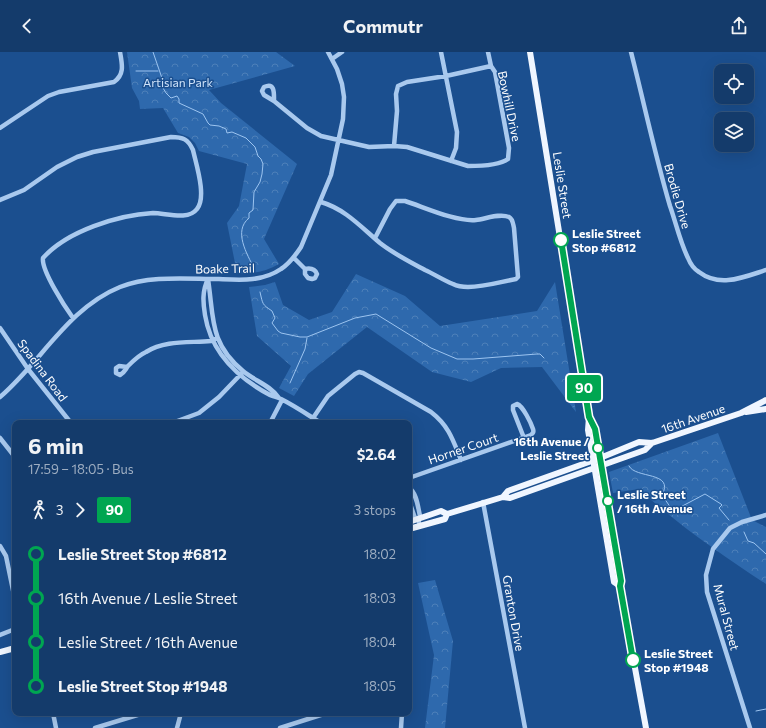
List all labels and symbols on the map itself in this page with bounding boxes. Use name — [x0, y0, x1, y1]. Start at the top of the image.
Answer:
street label: Bowhill Drive — [496, 69, 524, 143]
park label: Artisian Park — [143, 75, 214, 89]
street label: Leslie Street — [551, 151, 575, 219]
street label: Brodie Drive — [662, 162, 694, 230]
place label: Leslie Street Stop #6812 — [572, 226, 641, 254]
marker: Leslie Street Stop #6812 — [553, 232, 569, 248]
street label: Boake Trail — [195, 260, 255, 276]
street label: Spadina Road — [15, 336, 71, 404]
line badge: 90 — [566, 375, 602, 401]
street label: 16th Avenue — [659, 401, 727, 435]
street label: Horner Court — [426, 429, 500, 467]
place label: 16th Avenue / Leslie Street — [513, 434, 590, 462]
marker: 16th Avenue / Leslie Street — [592, 442, 604, 454]
place label: Leslie Street / 16th Avenue — [617, 487, 693, 515]
marker: Leslie Street / 16th Avenue — [602, 495, 614, 507]
street label: Granton Drive — [500, 574, 528, 652]
street label: Mural Street — [711, 582, 743, 652]
place label: Leslie Street Stop #1948 — [644, 646, 713, 674]
marker: Leslie Street Stop #1948 — [625, 652, 641, 668]

